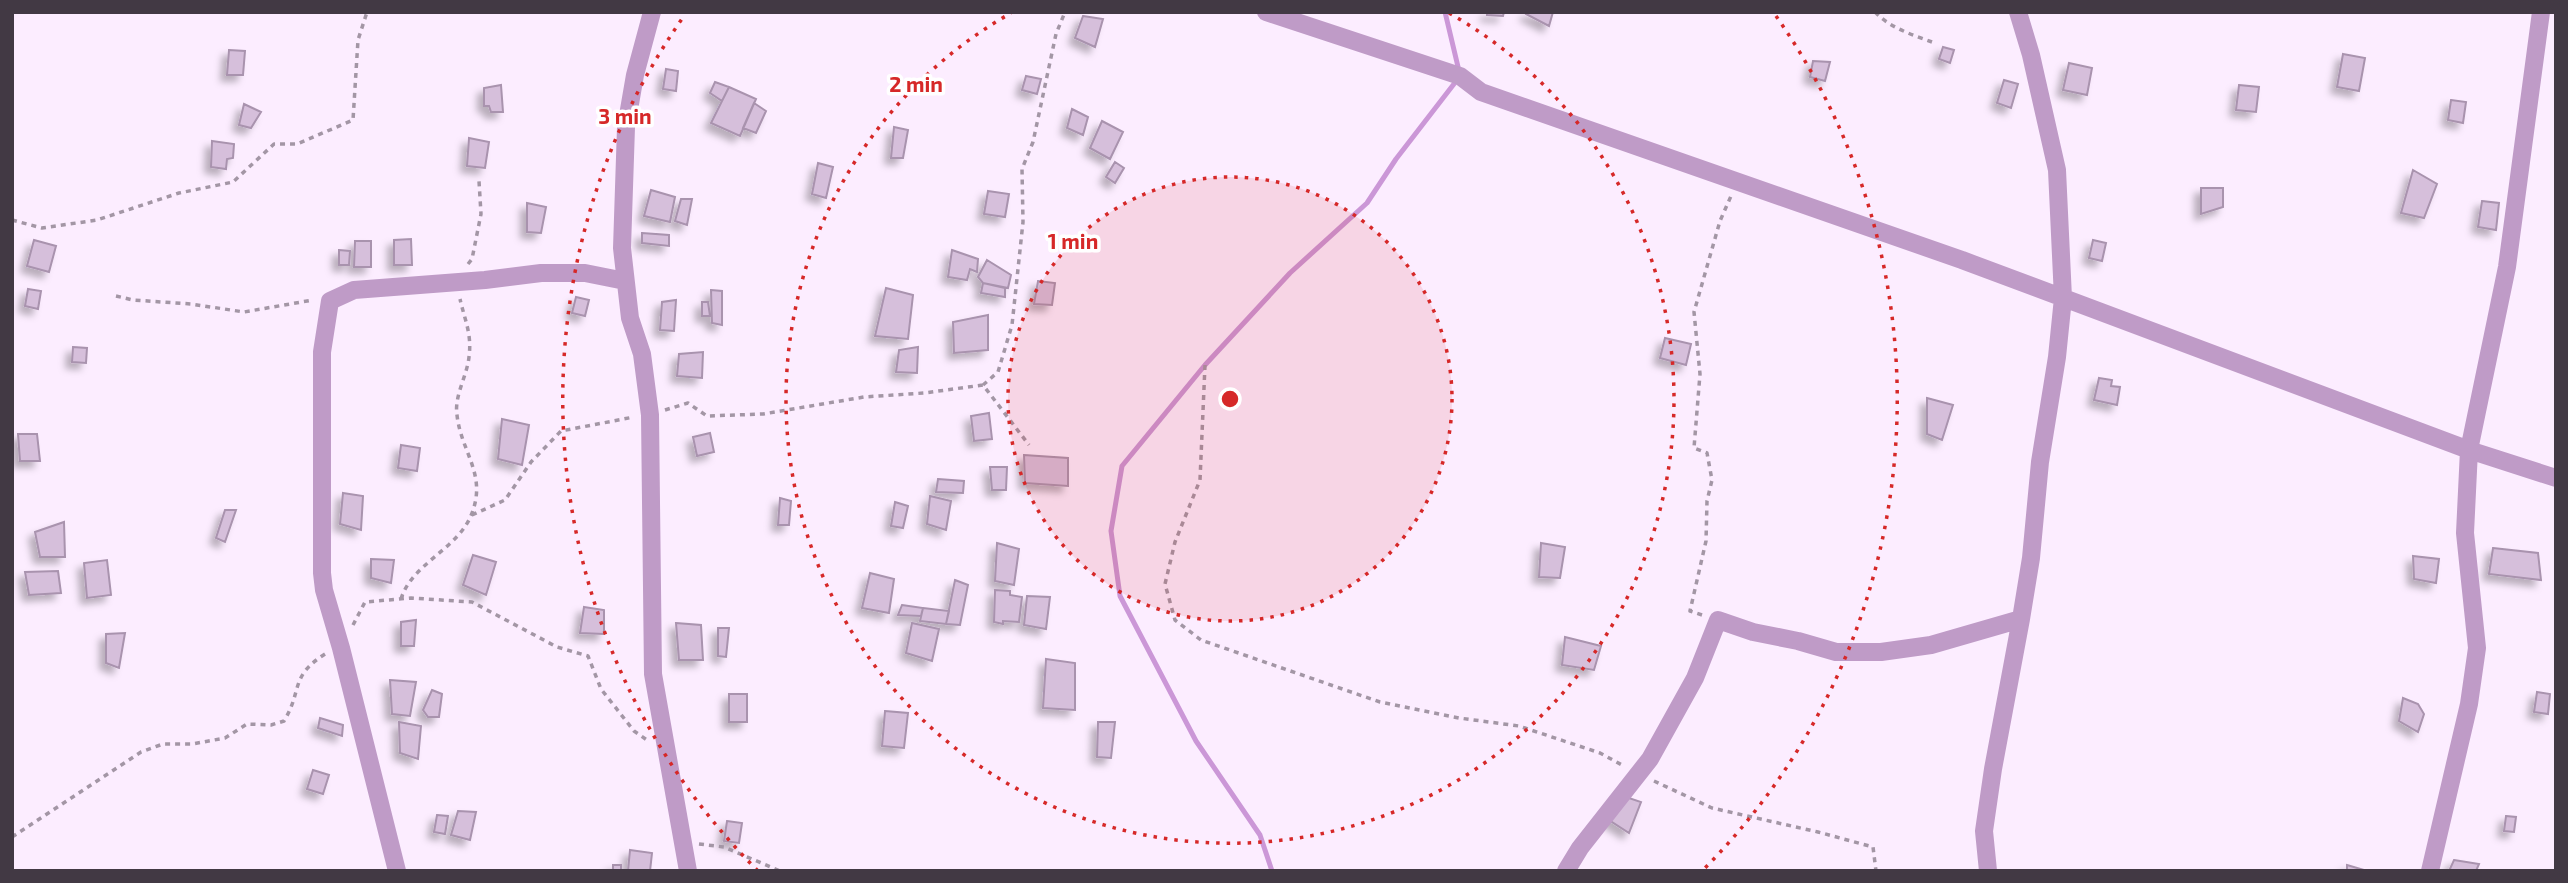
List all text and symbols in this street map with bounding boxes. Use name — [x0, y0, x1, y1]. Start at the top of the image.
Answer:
text: 2 min — [889, 71, 943, 96]
text: 3 min — [598, 103, 652, 128]
text: 1 min — [1048, 228, 1098, 253]
centre of rings — [1218, 387, 1242, 411]

